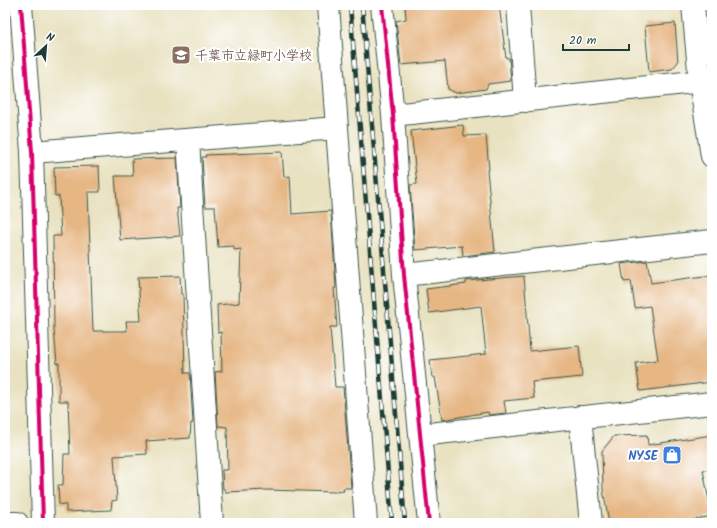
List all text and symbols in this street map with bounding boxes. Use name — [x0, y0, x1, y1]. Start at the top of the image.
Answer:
north arrow — [26, 26, 66, 66]
scale bar — [563, 26, 629, 52]
text: N — [43, 28, 57, 48]
text: 20 m — [569, 31, 597, 50]
school or university icon: 千葉市立緑町小学校 — [170, 44, 192, 66]
place label: 千葉市立緑町小学校 — [195, 46, 312, 67]
shop icon: NYSE — [661, 444, 683, 466]
place label: NYSE — [628, 446, 659, 467]

